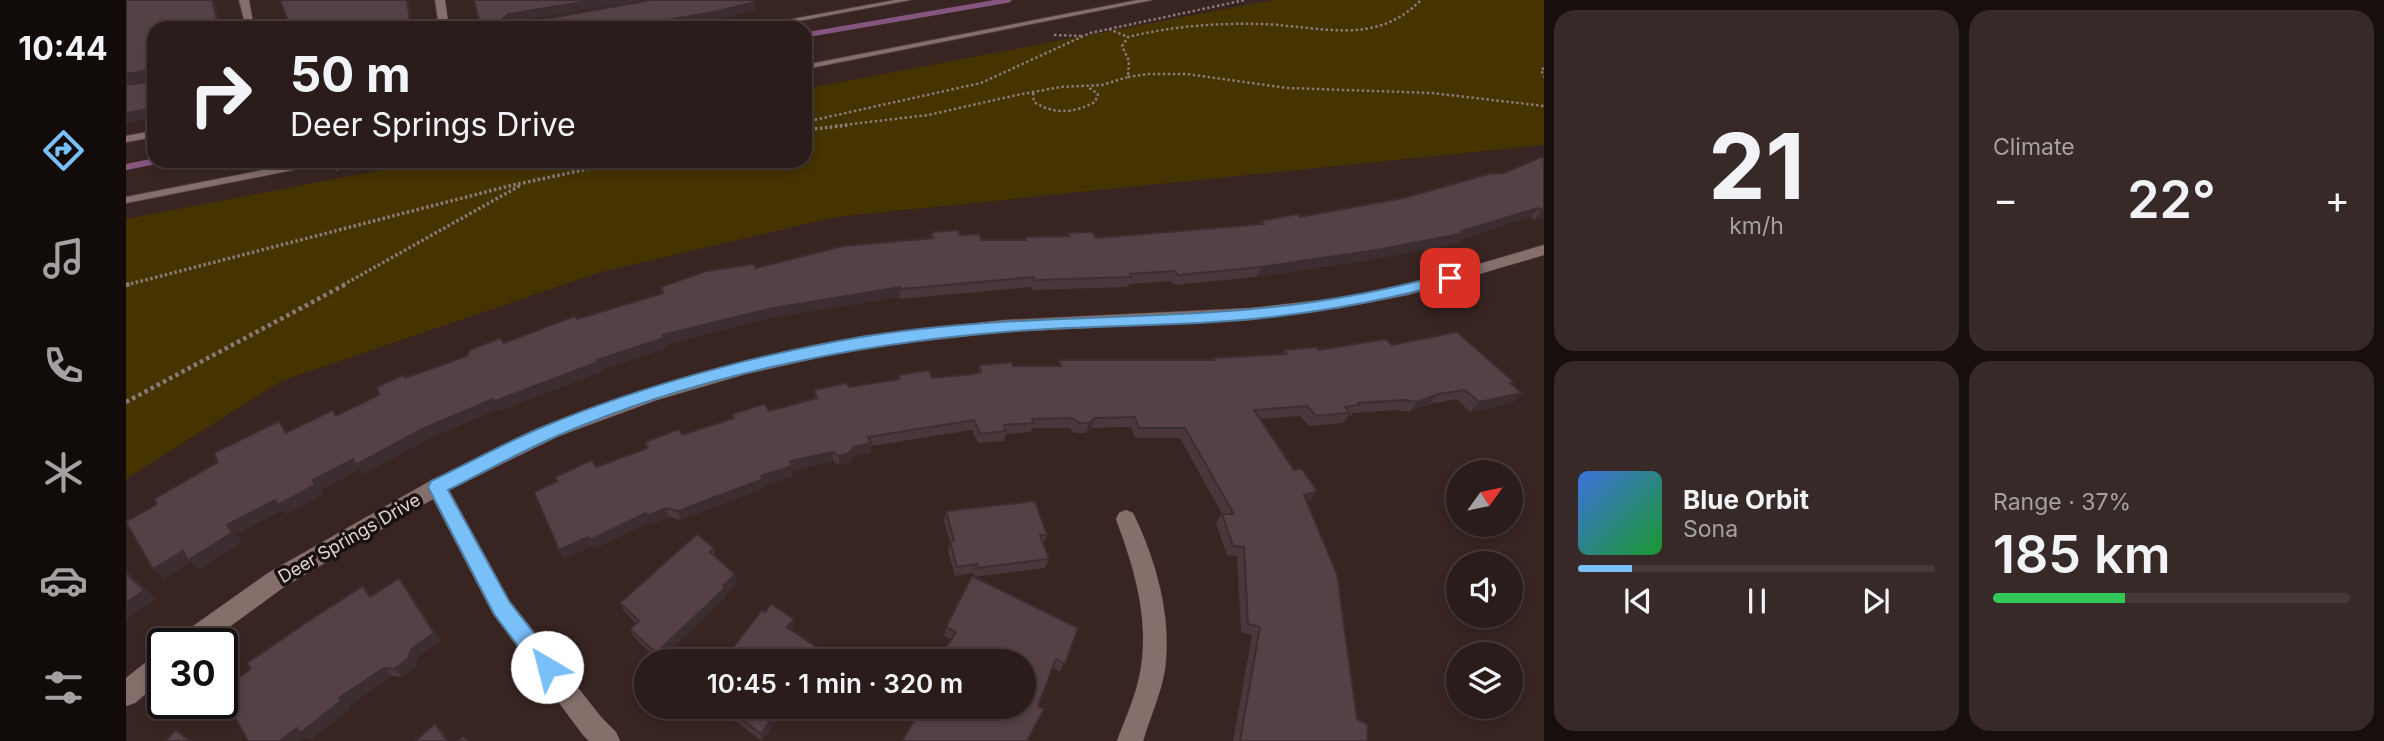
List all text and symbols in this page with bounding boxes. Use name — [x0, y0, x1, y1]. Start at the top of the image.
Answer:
text: 10:44 — [18, 29, 108, 68]
text: 50 m — [290, 45, 411, 104]
icon: right — [175, 49, 266, 140]
text: Deer Springs Drive — [290, 105, 576, 144]
text: 21 — [1708, 111, 1805, 221]
icon: directions — [39, 126, 88, 175]
text: Climate — [1993, 133, 2075, 161]
text: 22° — [2127, 168, 2216, 231]
text: − — [1993, 176, 2018, 222]
text: + — [2325, 176, 2350, 222]
text: km/h — [1729, 212, 1784, 240]
icon: music — [39, 234, 88, 283]
pin — [1420, 248, 1480, 308]
icon: arrive — [1431, 259, 1469, 297]
icon: phone — [39, 341, 88, 390]
icon: climate — [39, 448, 88, 497]
north arrow — [1446, 460, 1522, 537]
map controls — [1446, 460, 1523, 719]
text: Blue Orbit — [1683, 484, 1809, 515]
text: Range · 37% — [1993, 488, 2131, 516]
street label: Deer Springs Drive — [274, 489, 424, 587]
text: Sona — [1683, 515, 1738, 543]
text: 185 km — [1993, 523, 2171, 586]
button: sound — [1446, 551, 1523, 628]
icon: car — [39, 556, 88, 605]
icon: previous — [1619, 582, 1657, 620]
icon: pause — [1738, 582, 1776, 620]
icon: next — [1857, 582, 1895, 620]
speed limit sign: 30 — [147, 628, 238, 719]
position arrow — [510, 630, 584, 704]
button: layers — [1446, 642, 1523, 719]
icon: filters — [39, 663, 88, 712]
text: 10:45 · 1 min · 320 m — [707, 668, 963, 699]

